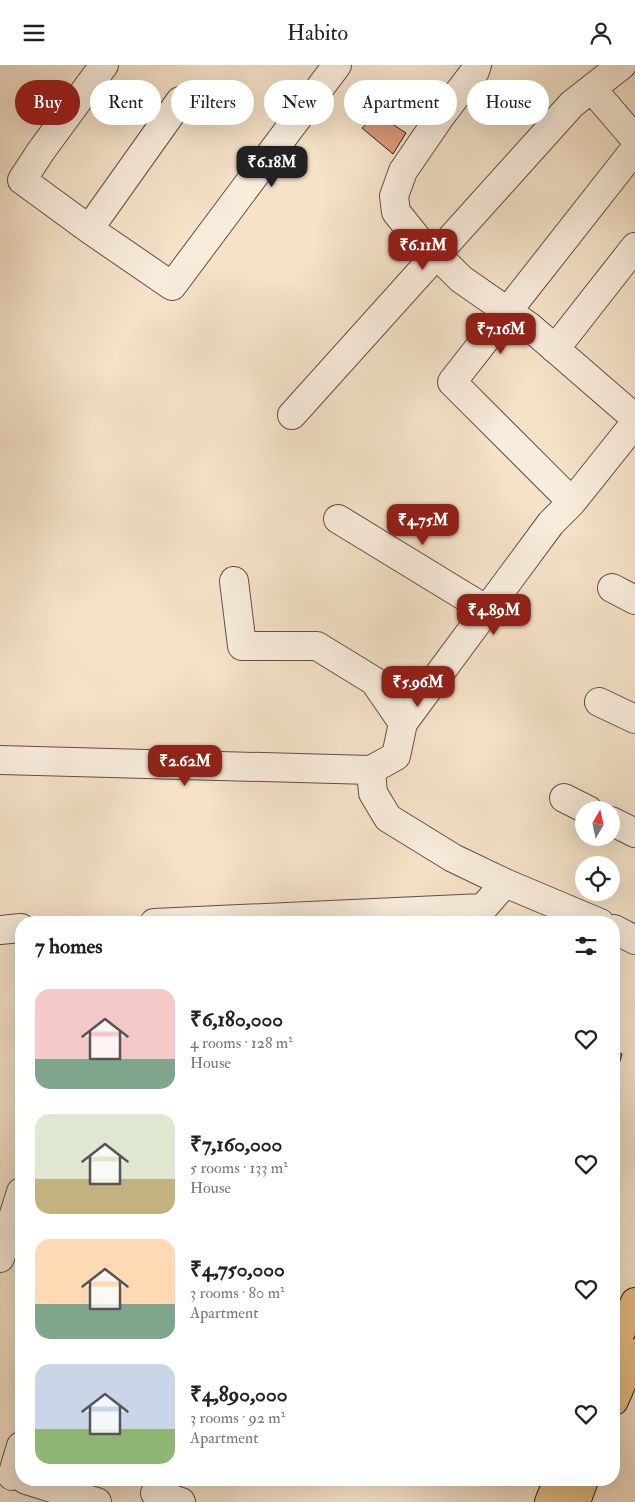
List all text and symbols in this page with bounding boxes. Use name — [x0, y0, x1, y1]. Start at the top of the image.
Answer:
icon: menu — [20, 19, 48, 47]
text: Habito — [287, 19, 348, 47]
icon: person — [587, 19, 615, 47]
chip: Buy — [15, 80, 80, 125]
chip: Rent — [90, 80, 161, 125]
chip: Filters — [171, 80, 254, 125]
chip: New — [264, 80, 334, 125]
chip: Apartment — [344, 80, 457, 125]
chip: House — [467, 80, 549, 125]
pin: ₹6.18M — [231, 145, 313, 188]
text: ₹6.18M — [247, 152, 297, 172]
pin: ₹6.11M — [382, 229, 464, 271]
text: ₹6.11M — [399, 235, 447, 255]
pin: ₹7.16M — [460, 313, 542, 355]
text: ₹7.16M — [477, 319, 525, 339]
pin: ₹4.75M — [382, 503, 464, 546]
text: ₹4.75M — [398, 510, 448, 530]
pin: ₹4.89M — [453, 593, 535, 636]
text: ₹4.89M — [468, 600, 520, 620]
pin: ₹5.96M — [377, 665, 459, 708]
text: ₹5.96M — [393, 672, 443, 692]
pin: ₹2.62M — [144, 745, 226, 787]
text: ₹2.62M — [159, 751, 211, 771]
north arrow — [575, 801, 620, 846]
map controls — [575, 801, 620, 901]
button: locate — [575, 856, 620, 901]
icon: filters — [572, 932, 600, 960]
text: 7 homes — [35, 933, 102, 960]
text: ₹6,180,000 — [190, 1006, 283, 1033]
icon: home — [75, 1009, 135, 1069]
icon: heart — [572, 1025, 600, 1053]
text: 4 rooms · 128 m² — [190, 1033, 293, 1053]
text: House — [190, 1053, 231, 1073]
text: ₹7,160,000 — [190, 1131, 282, 1158]
icon: home — [75, 1134, 135, 1194]
icon: heart — [572, 1150, 600, 1178]
text: 5 rooms · 133 m² — [190, 1158, 288, 1178]
text: House — [190, 1178, 231, 1198]
text: ₹4,750,000 — [190, 1256, 285, 1283]
icon: home — [75, 1259, 135, 1319]
icon: heart — [572, 1275, 600, 1303]
text: 3 rooms · 80 m² — [190, 1283, 285, 1303]
text: Apartment — [190, 1303, 258, 1323]
text: ₹4,890,000 — [190, 1381, 287, 1408]
icon: home — [75, 1384, 135, 1444]
icon: heart — [572, 1400, 600, 1428]
text: 3 rooms · 92 m² — [190, 1408, 285, 1428]
text: Apartment — [190, 1428, 258, 1448]

